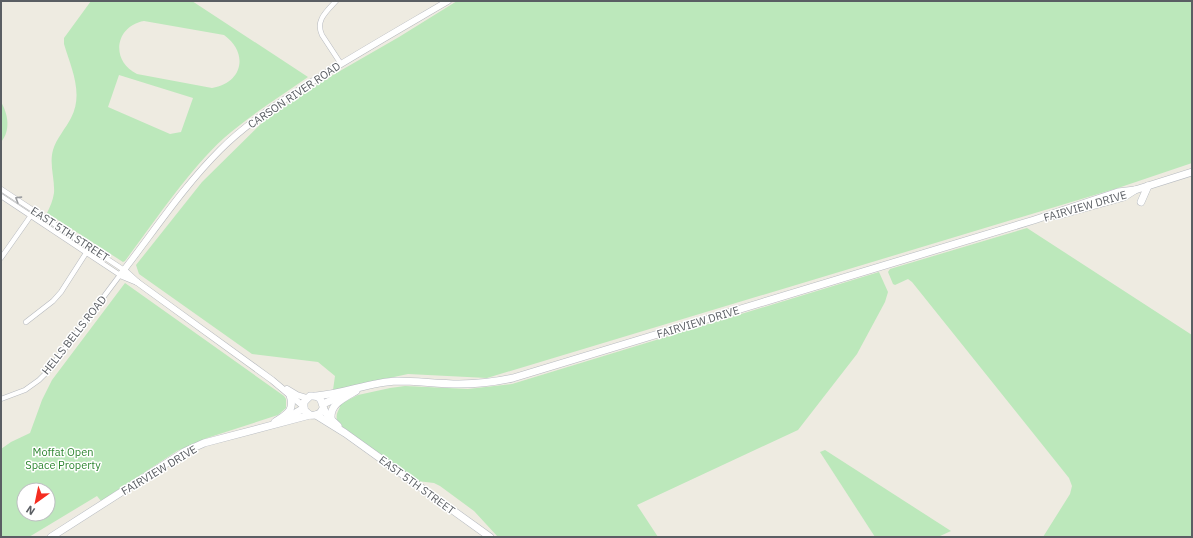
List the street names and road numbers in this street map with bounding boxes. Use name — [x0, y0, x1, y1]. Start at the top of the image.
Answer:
street label: CARSON RIVER ROAD — [245, 59, 343, 131]
street label: FAIRVIEW DRIVE — [1042, 187, 1128, 225]
street label: EAST 5TH STREET — [28, 203, 112, 265]
street label: HELLS BELLS ROAD — [39, 293, 109, 377]
street label: FAIRVIEW DRIVE — [655, 303, 741, 341]
street label: FAIRVIEW DRIVE — [119, 442, 199, 498]
street label: EAST 5TH STREET — [376, 453, 458, 518]

